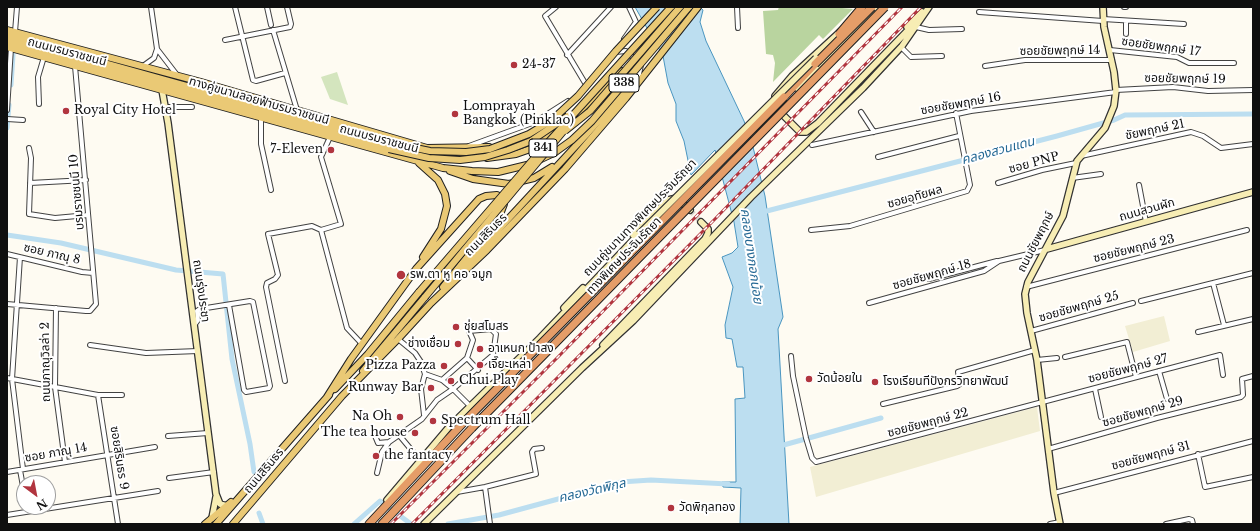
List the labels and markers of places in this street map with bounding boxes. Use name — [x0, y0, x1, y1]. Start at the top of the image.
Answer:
place label: 24-37 — [522, 58, 555, 72]
marker: 24-37 — [509, 60, 519, 70]
place label: Lomprayah Bangkok (Pinklao) — [463, 100, 574, 128]
place label: Royal City Hotel — [74, 104, 176, 118]
marker: Royal City Hotel — [61, 106, 71, 116]
marker: Lomprayah Bangkok (Pinklao) — [450, 109, 460, 119]
place label: 7-Eleven — [270, 143, 323, 157]
marker: 7-Eleven — [326, 145, 336, 155]
place label: รพ.ตา หู คอ จมูก — [410, 268, 492, 282]
marker: รพ.ตา หู คอ จมูก — [395, 269, 407, 281]
place label: ชุ่ยสโมสร — [464, 320, 508, 334]
marker: ชุ่ยสโมสร — [451, 322, 461, 332]
place label: ช่างเชื่อม — [408, 337, 450, 351]
marker: ช่างเชื่อม — [453, 339, 463, 349]
place label: อาเหนก ป้าสง — [488, 342, 554, 356]
marker: อาเหนก ป้าสง — [475, 344, 485, 354]
place label: เจี๊ยะเหล่า — [488, 358, 531, 372]
place label: Pizza Pazza — [365, 359, 436, 373]
marker: เจี๊ยะเหล่า — [475, 360, 485, 370]
marker: Pizza Pazza — [439, 361, 449, 371]
place label: วัดน้อยใน — [817, 372, 862, 386]
place label: Chui Play — [459, 374, 519, 388]
marker: วัดน้อยใน — [804, 374, 814, 384]
place label: โรงเรียนทีปังกรวิทยาพัฒน์ — [883, 375, 1008, 389]
marker: Chui Play — [446, 376, 456, 386]
marker: โรงเรียนทีปังกรวิทยาพัฒน์ — [870, 377, 880, 387]
place label: Runway Bar — [348, 381, 423, 395]
marker: Runway Bar — [426, 383, 436, 393]
place label: Na Oh — [352, 410, 392, 424]
marker: Na Oh — [395, 412, 405, 422]
place label: Spectrum Hall — [441, 414, 530, 428]
marker: Spectrum Hall — [428, 416, 438, 426]
place label: The tea house — [321, 426, 407, 440]
marker: The tea house — [410, 428, 420, 438]
place label: the fantacy — [384, 449, 452, 463]
marker: the fantacy — [371, 451, 381, 461]
place label: วัดพิกุลทอง — [679, 501, 735, 515]
marker: วัดพิกุลทอง — [666, 503, 676, 513]

